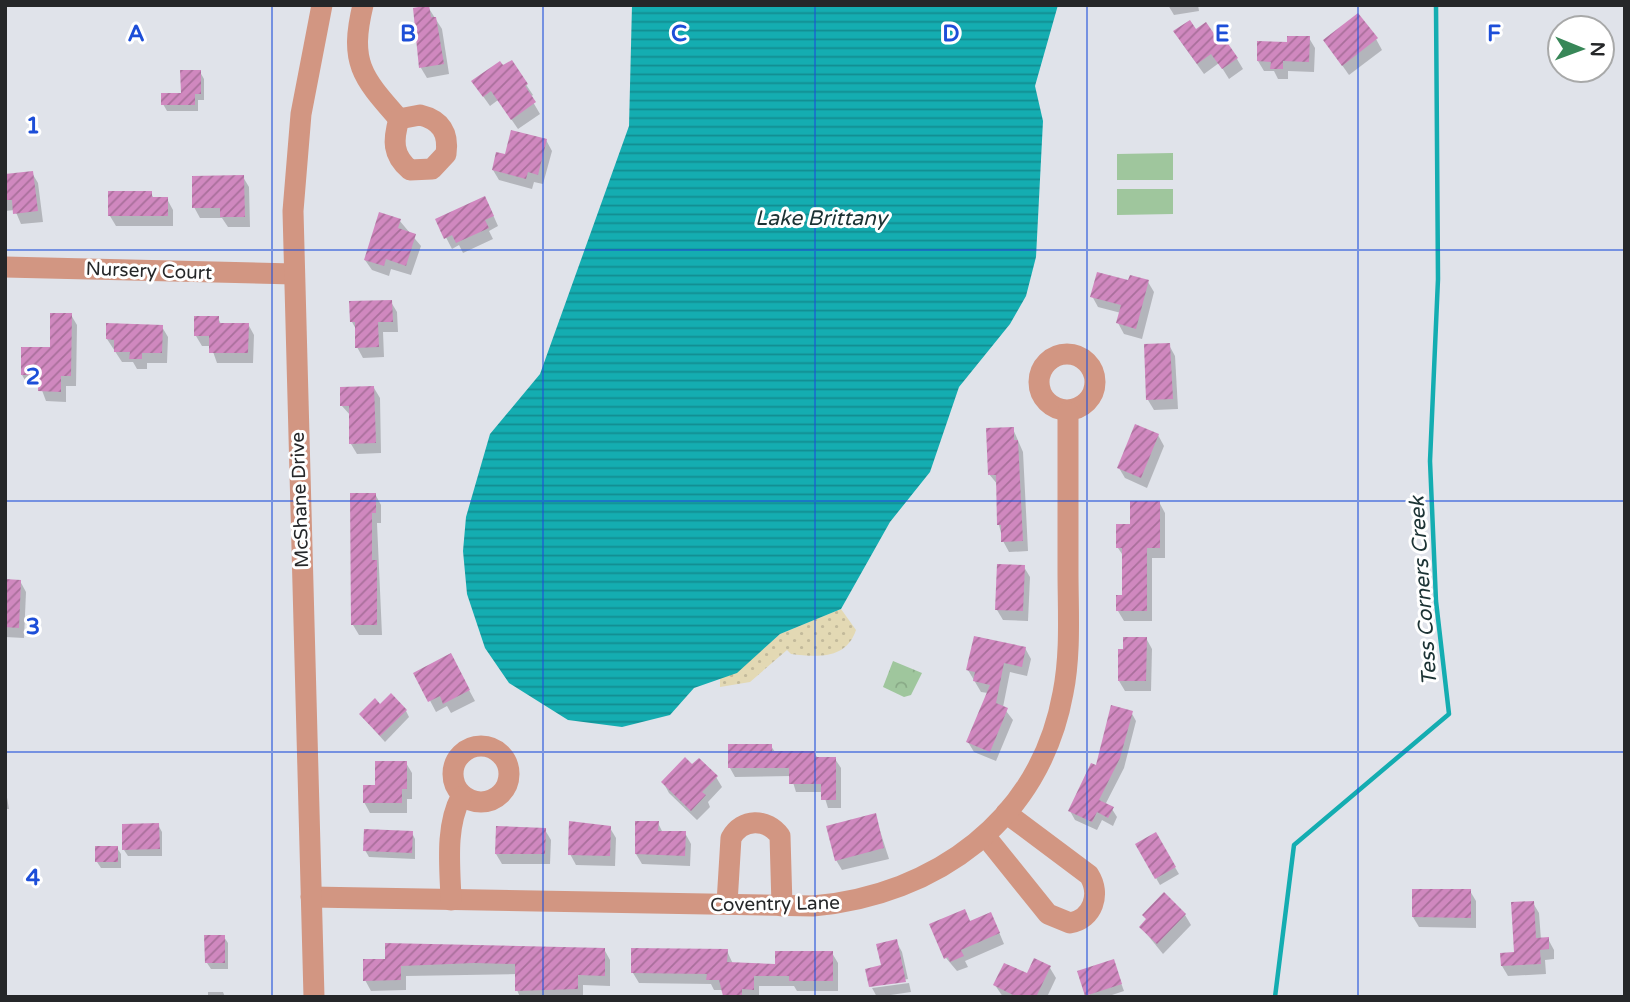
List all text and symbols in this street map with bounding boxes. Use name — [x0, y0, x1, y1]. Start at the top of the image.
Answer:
north arrow — [1546, 14, 1616, 84]
text: A — [127, 20, 145, 48]
text: B — [400, 20, 416, 48]
text: C — [671, 20, 687, 48]
text: D — [942, 20, 960, 48]
text: E — [1215, 20, 1229, 48]
text: F — [1487, 20, 1501, 48]
text: N — [1586, 41, 1608, 57]
text: 1 — [26, 112, 40, 140]
water label: Lake Brittany — [755, 206, 890, 231]
street label: Nursery Court — [85, 258, 213, 284]
text: 2 — [26, 363, 40, 391]
street label: McShane Drive — [287, 432, 313, 568]
water label: Tess Corners Creek — [1404, 494, 1443, 686]
text: 3 — [26, 613, 40, 641]
text: 4 — [26, 864, 41, 892]
street label: Coventry Lane — [710, 892, 840, 916]

